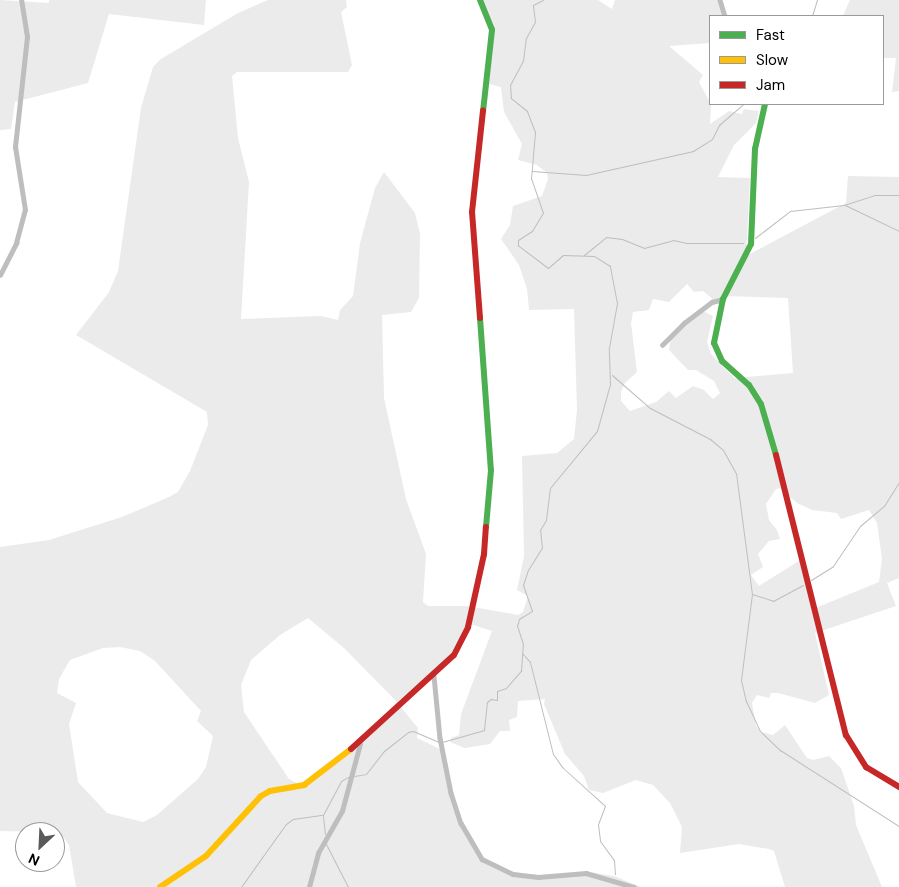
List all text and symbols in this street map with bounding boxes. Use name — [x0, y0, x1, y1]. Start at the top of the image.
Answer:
legend — [709, 15, 884, 105]
text: Fast — [756, 25, 785, 45]
text: Slow — [756, 50, 788, 70]
text: Jam — [756, 75, 785, 95]
north arrow — [15, 822, 65, 872]
text: N — [26, 849, 43, 870]

